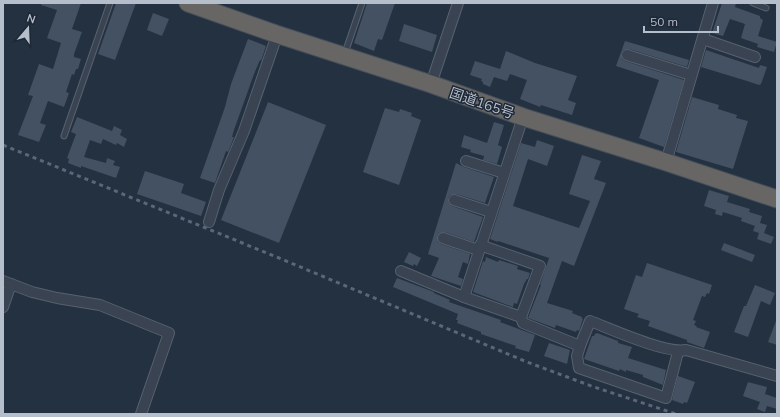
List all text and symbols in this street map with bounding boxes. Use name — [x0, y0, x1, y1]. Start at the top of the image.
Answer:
north arrow — [8, 8, 48, 48]
scale bar — [644, 8, 718, 34]
text: N — [25, 11, 37, 27]
text: 50 m — [650, 14, 678, 29]
street label: 国道165号 — [447, 84, 517, 122]

